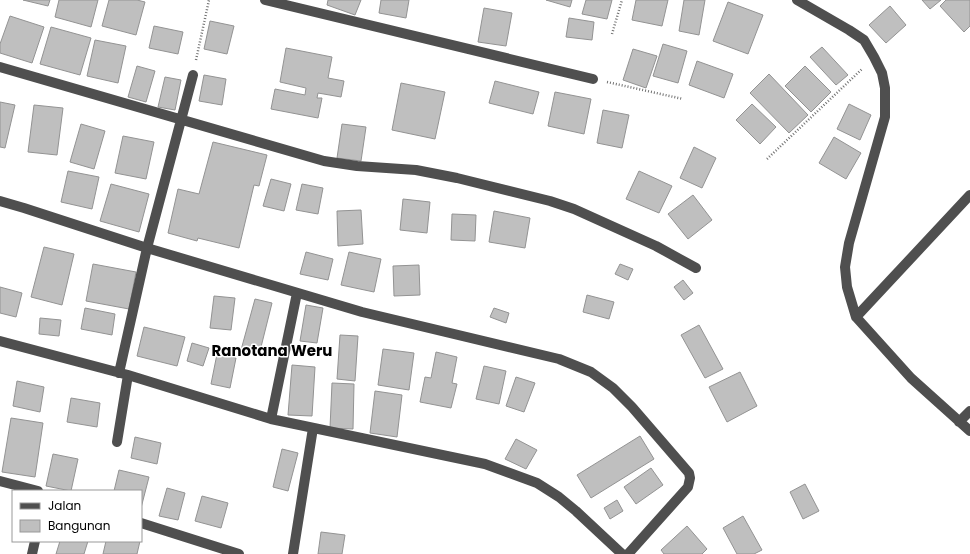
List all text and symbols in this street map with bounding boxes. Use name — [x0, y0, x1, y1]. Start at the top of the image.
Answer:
district label: Ranotana Weru — [212, 340, 332, 361]
legend — [12, 490, 142, 542]
text: Jalan — [48, 497, 81, 514]
text: Bangunan — [48, 517, 110, 534]

